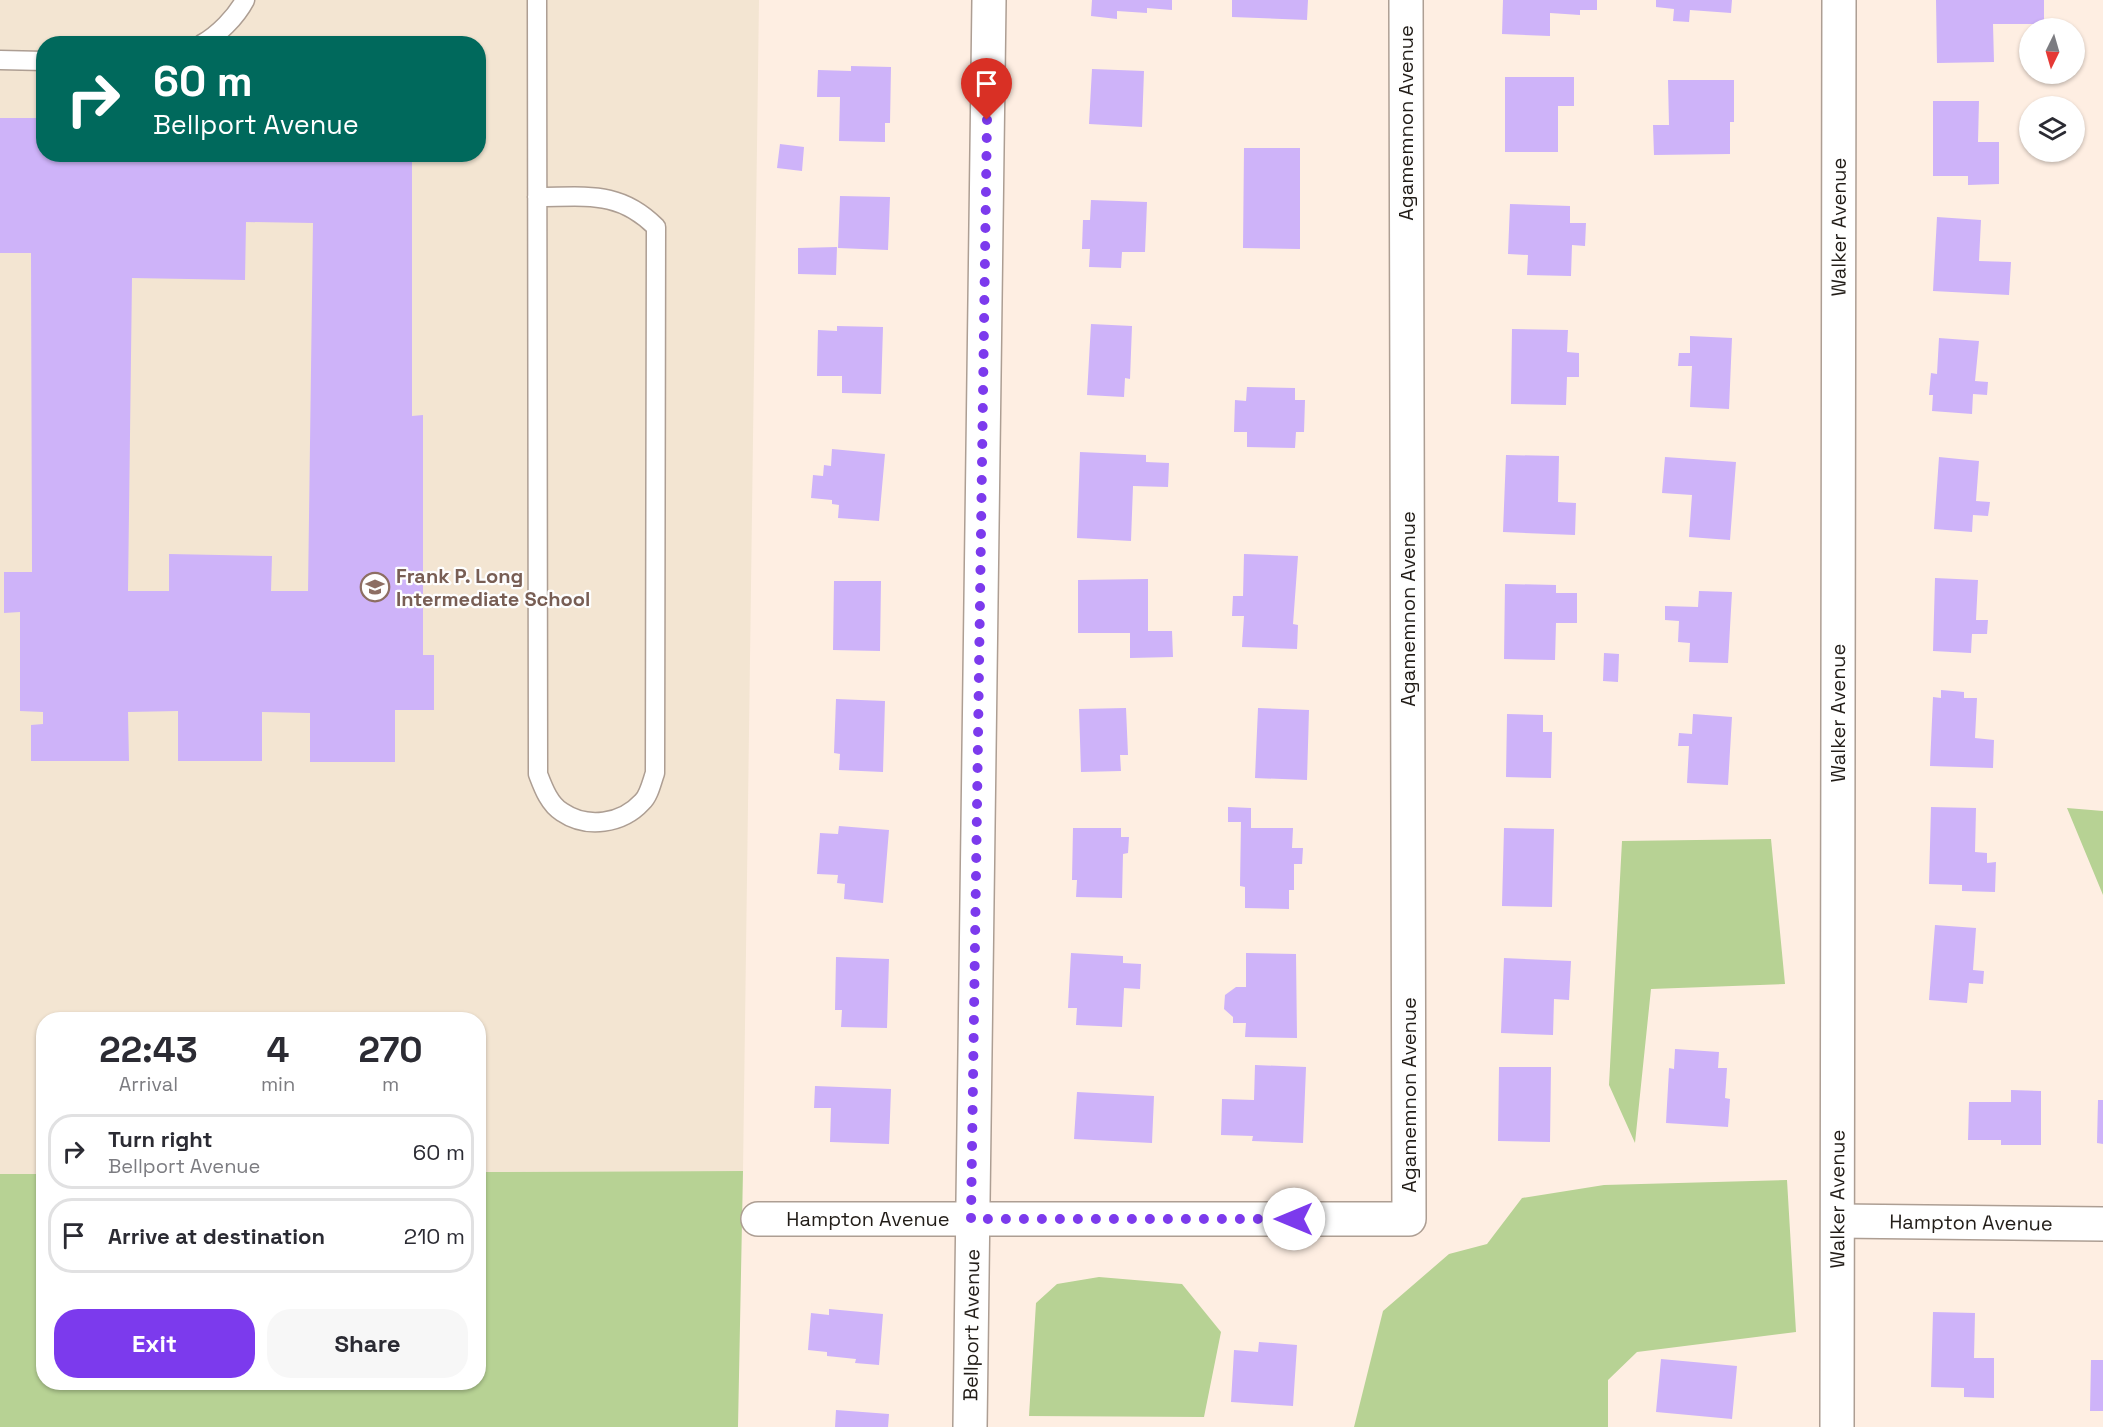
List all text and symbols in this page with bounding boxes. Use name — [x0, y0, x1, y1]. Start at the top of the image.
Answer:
north arrow — [2019, 18, 2085, 84]
map controls — [2019, 18, 2085, 162]
street label: Agamemnon Avenue — [1393, 25, 1419, 221]
text: 60 m — [153, 55, 253, 108]
pin — [961, 58, 1012, 120]
icon: right — [54, 60, 132, 138]
icon: arrive — [970, 67, 1003, 100]
button: layers — [2019, 96, 2085, 162]
text: Bellport Avenue — [153, 107, 359, 142]
street label: Walker Avenue — [1826, 158, 1852, 296]
street label: Agamemnon Avenue — [1395, 511, 1421, 707]
place label: Frank P. Long Intermediate School — [396, 563, 590, 612]
school or university icon: Frank P. Long Intermediate School — [359, 571, 391, 603]
street label: Walker Avenue — [1825, 644, 1851, 782]
street label: Agamemnon Avenue — [1396, 997, 1422, 1193]
text: 22:43 — [99, 1027, 198, 1073]
text: 4 — [267, 1027, 290, 1073]
text: 270 — [359, 1027, 423, 1073]
text: Arrival — [119, 1071, 178, 1097]
text: min — [261, 1071, 295, 1097]
text: m — [382, 1071, 399, 1097]
text: Turn right — [108, 1125, 213, 1153]
street label: Walker Avenue — [1824, 1130, 1850, 1268]
icon: right — [57, 1135, 90, 1168]
text: 60 m — [413, 1138, 465, 1166]
text: Bellport Avenue — [108, 1153, 260, 1179]
position arrow — [1262, 1187, 1326, 1251]
street label: Hampton Avenue — [786, 1206, 950, 1232]
street label: Hampton Avenue — [1889, 1209, 2053, 1236]
icon: arrive — [57, 1219, 90, 1252]
text: Arrive at destination — [108, 1222, 325, 1250]
text: 210 m — [404, 1222, 465, 1250]
street label: Bellport Avenue — [957, 1249, 985, 1401]
button: Exit — [54, 1309, 255, 1378]
button: Share — [267, 1309, 468, 1378]

